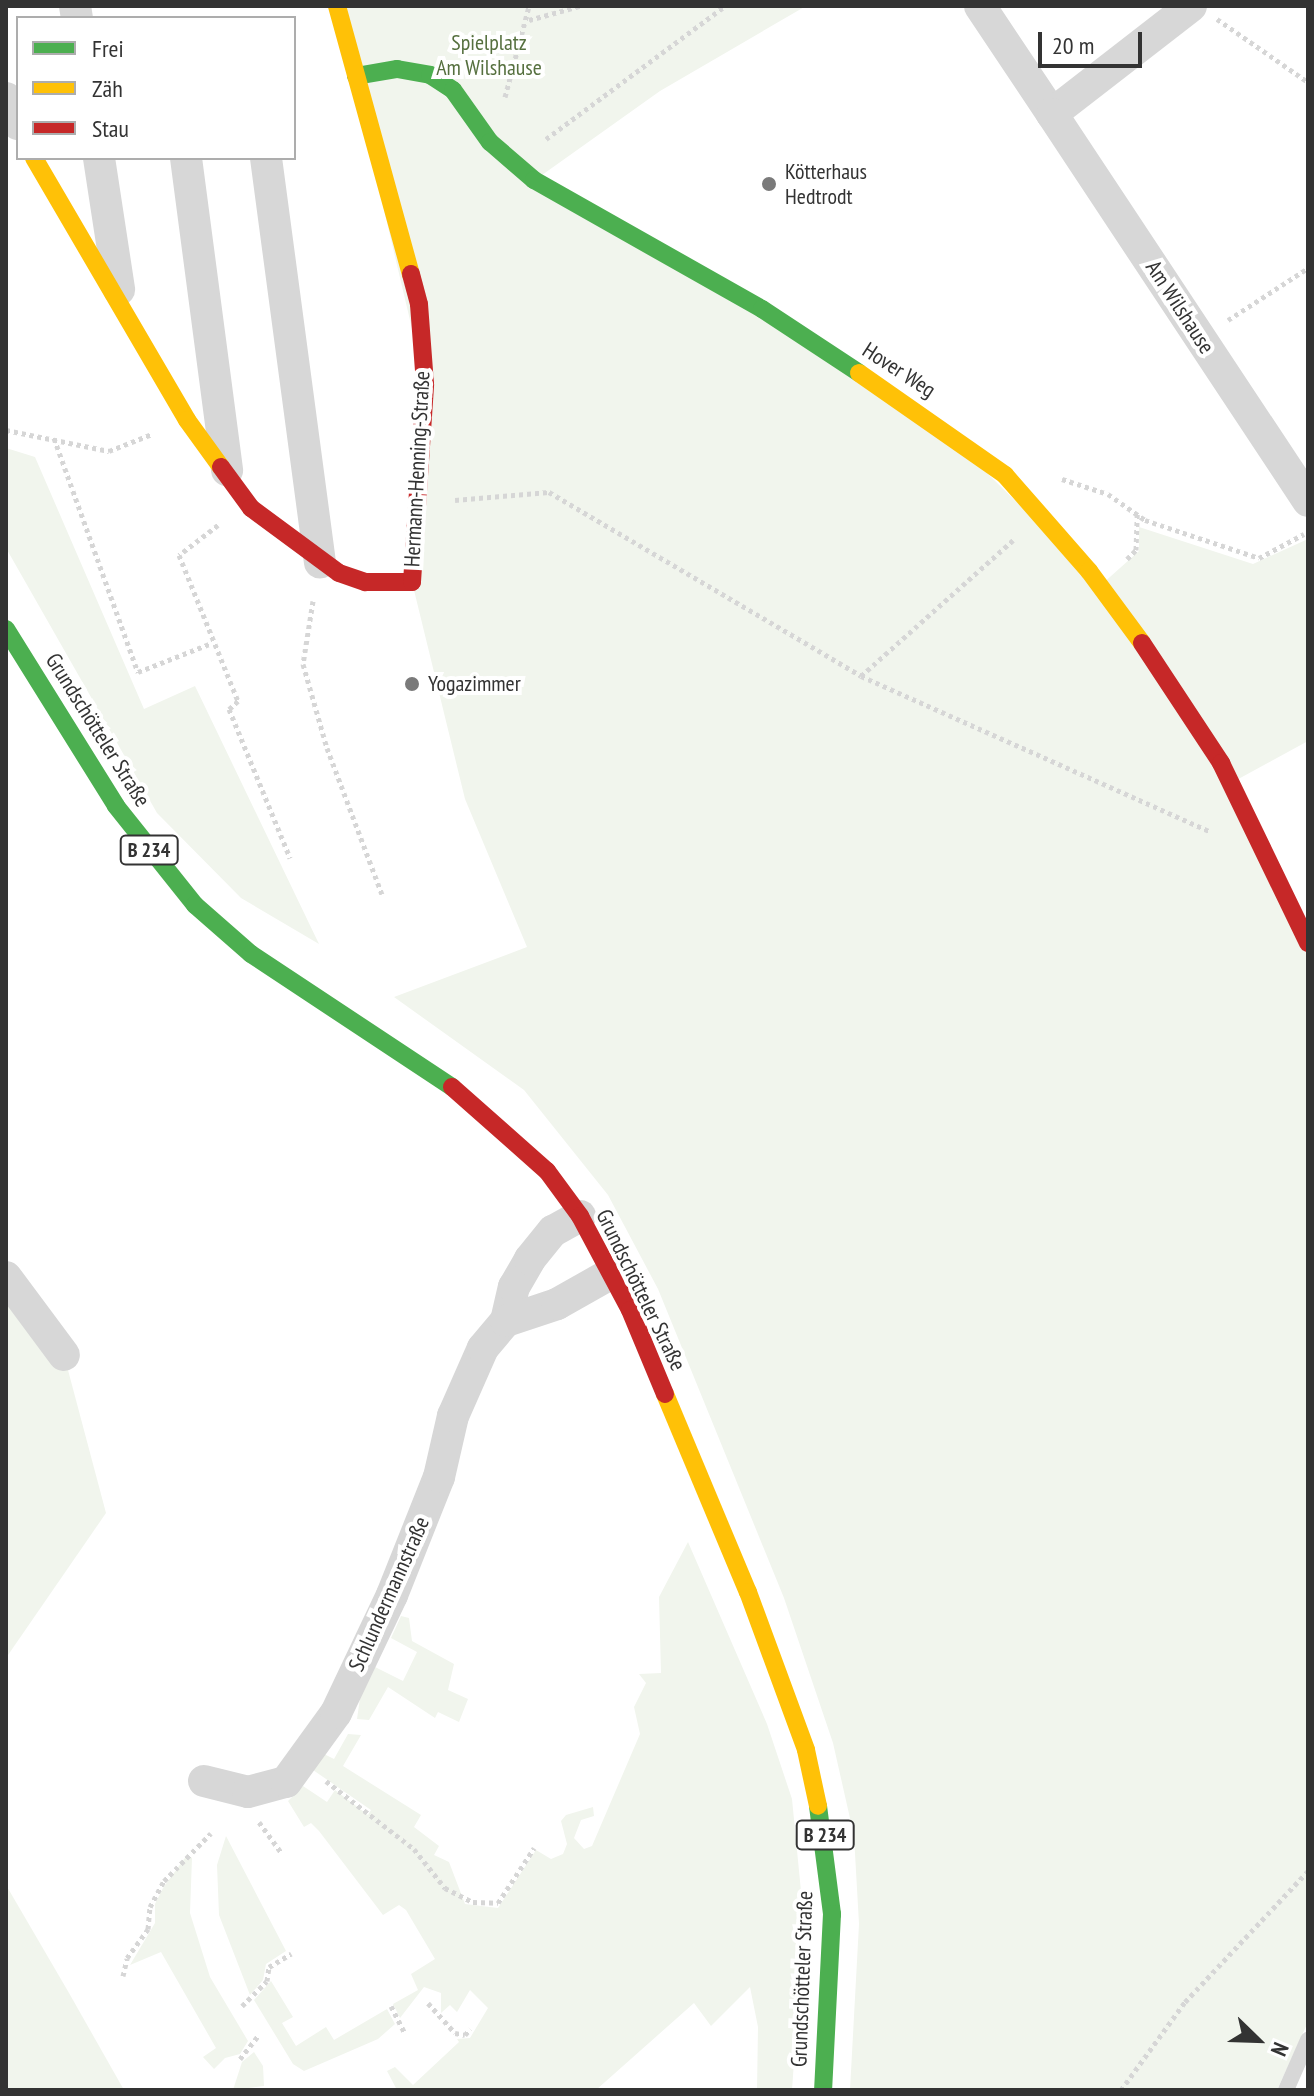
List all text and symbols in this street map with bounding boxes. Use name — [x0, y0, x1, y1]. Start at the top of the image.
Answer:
legend — [16, 16, 296, 160]
scale bar — [1042, 16, 1146, 66]
park label: Spielplatz Am Wilshause — [436, 29, 542, 80]
text: 20 m — [1052, 30, 1094, 61]
text: Frei — [92, 33, 124, 64]
text: Zäh — [92, 73, 123, 104]
text: Stau — [92, 113, 129, 144]
place label: Kötterhaus Hedtrodt — [785, 158, 867, 210]
marker: Kötterhaus Hedtrodt — [760, 175, 778, 193]
street label: Am Wilshause — [1140, 255, 1220, 359]
street label: Hover Weg — [858, 337, 940, 403]
street label: Hermann-Henning-Straße — [399, 370, 435, 568]
street label: Grundschötteler Straße — [40, 648, 156, 812]
place label: Yogazimmer — [428, 671, 521, 697]
marker: Yogazimmer — [403, 675, 421, 693]
road number: B 234 — [119, 834, 179, 866]
street label: Grundschötteler Straße — [591, 1205, 691, 1375]
street label: Schlundermannstraße — [343, 1513, 435, 1675]
road number: B 234 — [795, 1819, 855, 1851]
street label: Grundschötteler Straße — [786, 1891, 818, 2067]
north arrow — [1218, 2000, 1298, 2080]
text: N — [1265, 2038, 1295, 2060]

